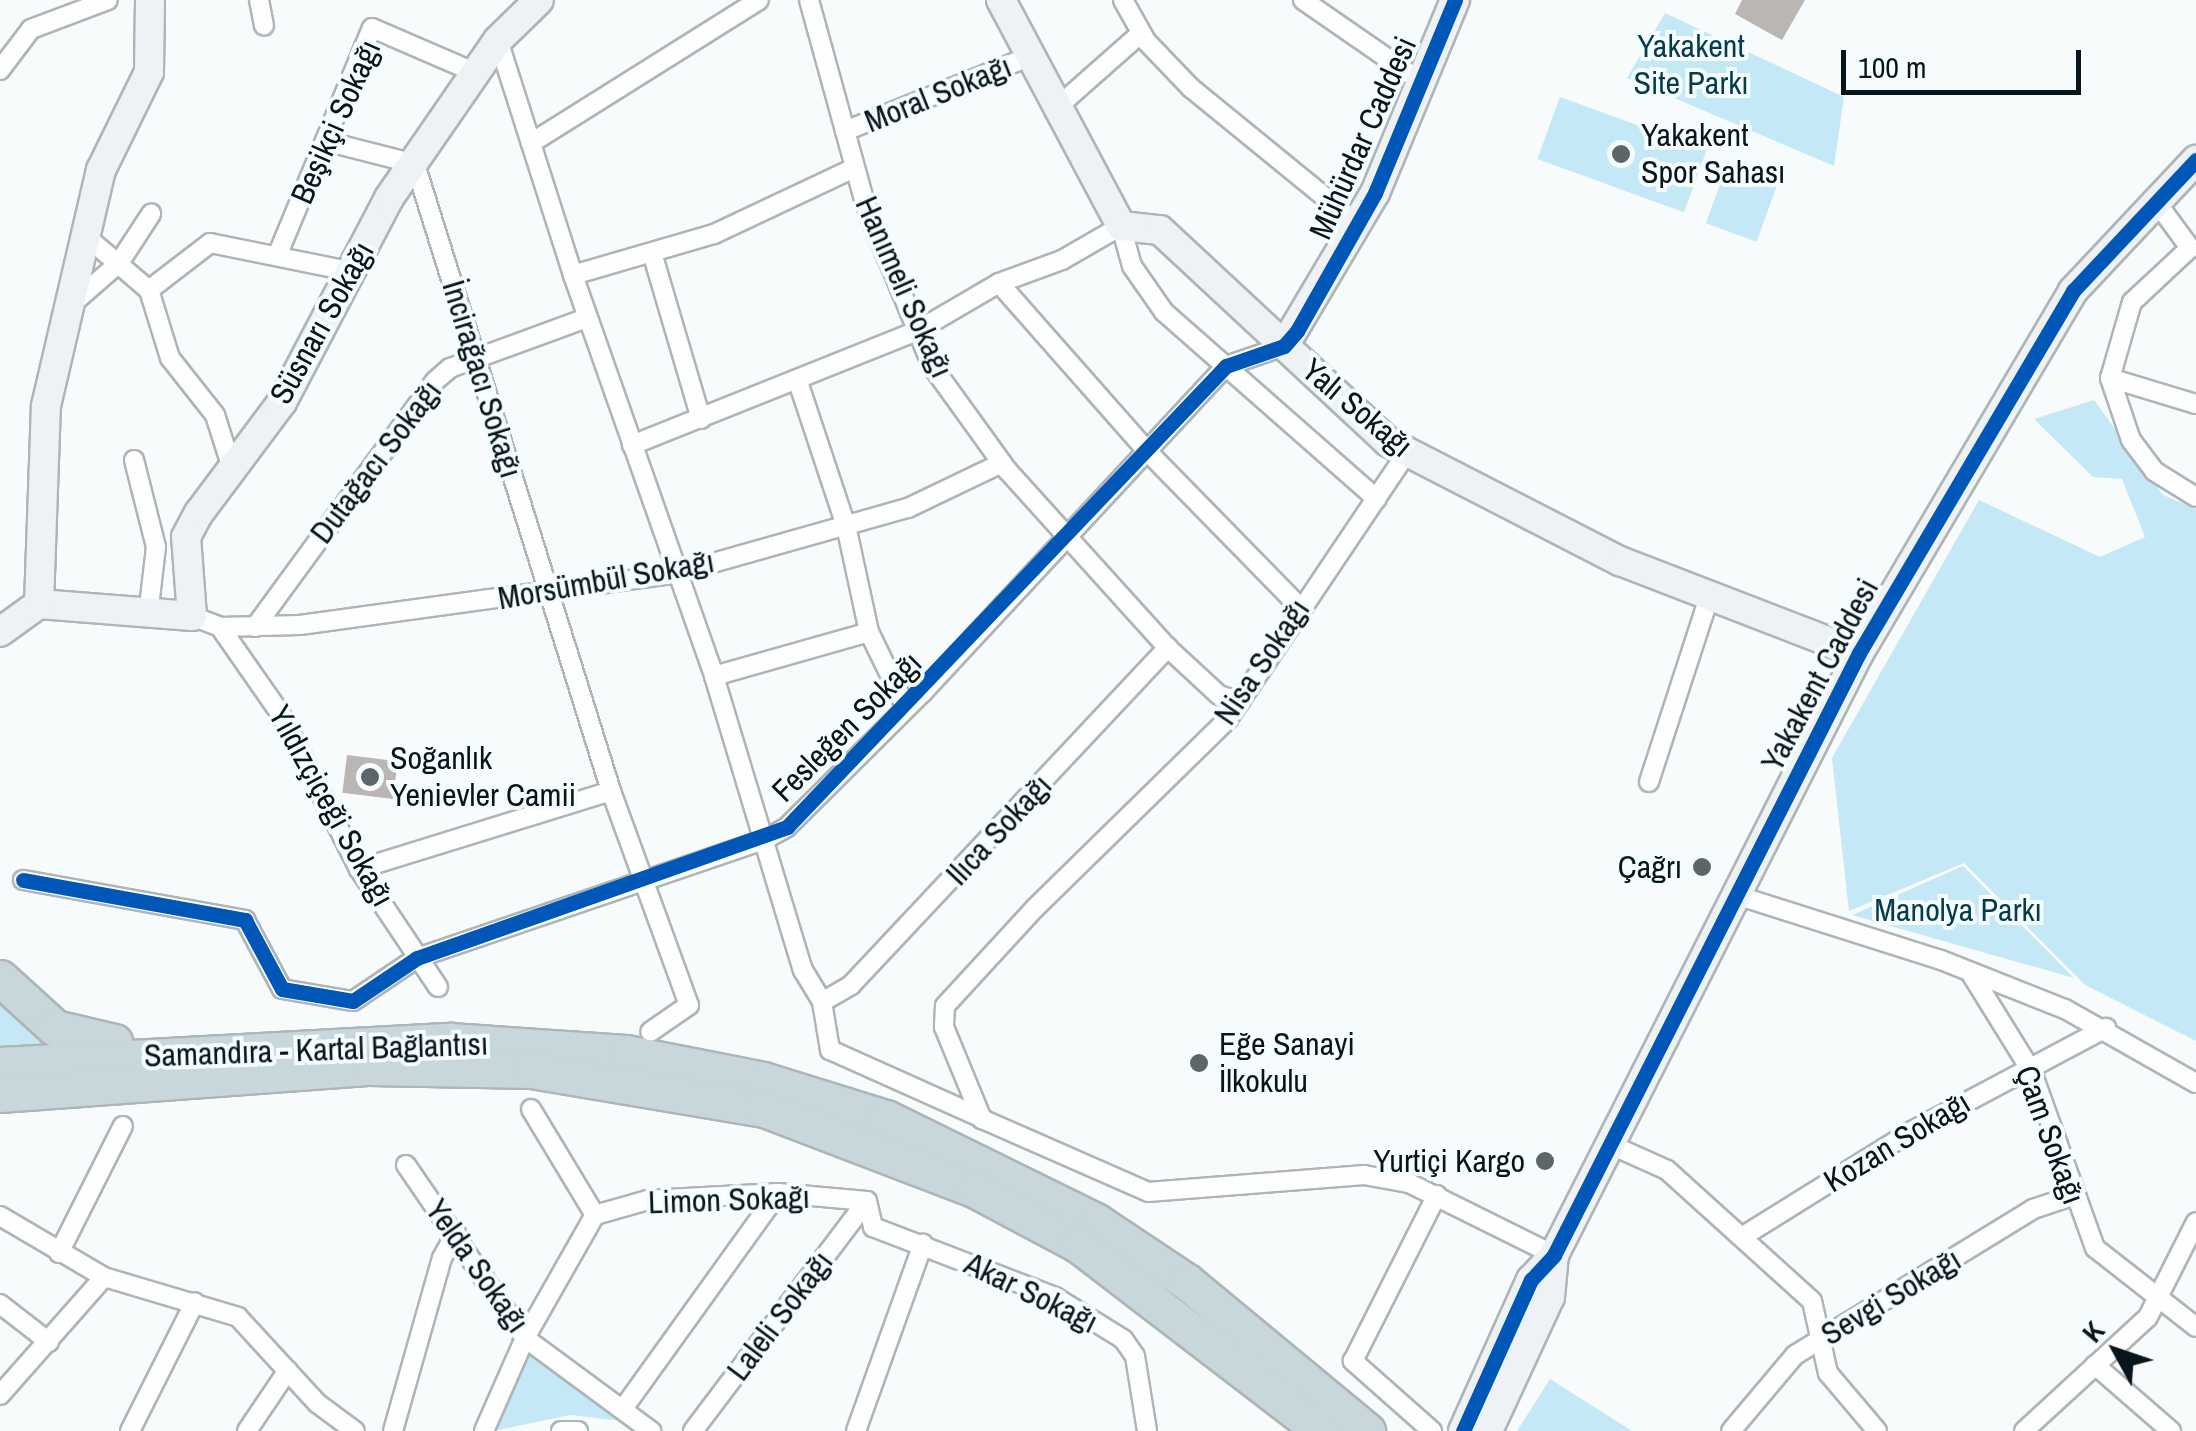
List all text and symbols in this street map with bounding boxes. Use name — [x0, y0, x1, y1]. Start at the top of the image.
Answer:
park label: Yakakent Site Parkı — [1633, 28, 1749, 103]
scale bar — [1846, 30, 2086, 92]
street label: Mühürdar Caddesi — [1301, 31, 1425, 245]
street label: Beşikçi Sokağı — [283, 34, 389, 210]
street label: Moral Sokağı — [859, 47, 1017, 141]
text: 100 m — [1858, 47, 1926, 87]
place label: Yakakent Spor Sahası — [1641, 117, 1785, 192]
marker: Yakakent Spor Sahası — [1610, 143, 1632, 165]
street label: Hanımeli Sokağı — [847, 191, 961, 383]
street label: Süsnarı Sokağı — [262, 235, 382, 411]
street label: İncirağacı Sokağı — [434, 276, 530, 482]
street label: Yalı Sokağı — [1294, 351, 1420, 465]
street label: Dutağacı Sokağı — [302, 373, 450, 551]
street label: Morsümbül Sokağı — [495, 542, 717, 618]
street label: Yakakent Caddesi — [1753, 572, 1887, 778]
street label: Nisa Sokağı — [1206, 592, 1318, 732]
street label: Fesleğen Sokağı — [764, 644, 930, 810]
street label: Yıldızçiçeği Sokağı — [260, 699, 402, 913]
place label: Soğanlık Yenievler Camii — [390, 740, 576, 815]
marker: Soğanlık Yenievler Camii — [359, 766, 381, 788]
street label: Ilıca Sokağı — [938, 767, 1060, 893]
place label: Çağrı — [1618, 848, 1682, 886]
marker: Çağrı — [1691, 856, 1713, 878]
park label: Manolya Parkı — [1874, 891, 2042, 929]
street label: Samandıra - Kartal Bağlantısı — [143, 1025, 489, 1075]
place label: Eğe Sanayi İlkokulu — [1219, 1026, 1355, 1101]
marker: Eğe Sanayi İlkokulu — [1188, 1052, 1210, 1074]
street label: Çam Sokağı — [2007, 1061, 2093, 1209]
street label: Kozan Sokağı — [1817, 1083, 1977, 1201]
place label: Yurtiçi Kargo — [1373, 1142, 1525, 1180]
marker: Yurtiçi Kargo — [1534, 1150, 1556, 1172]
street label: Limon Sokağı — [647, 1178, 811, 1222]
street label: Yelda Sokağı — [417, 1192, 537, 1340]
street label: Sevgi Sokağı — [1814, 1240, 1968, 1354]
street label: Laleli Sokağı — [719, 1244, 841, 1388]
street label: Akar Sokağı — [958, 1244, 1104, 1342]
north arrow — [2066, 1301, 2166, 1401]
text: K — [2073, 1313, 2113, 1350]

